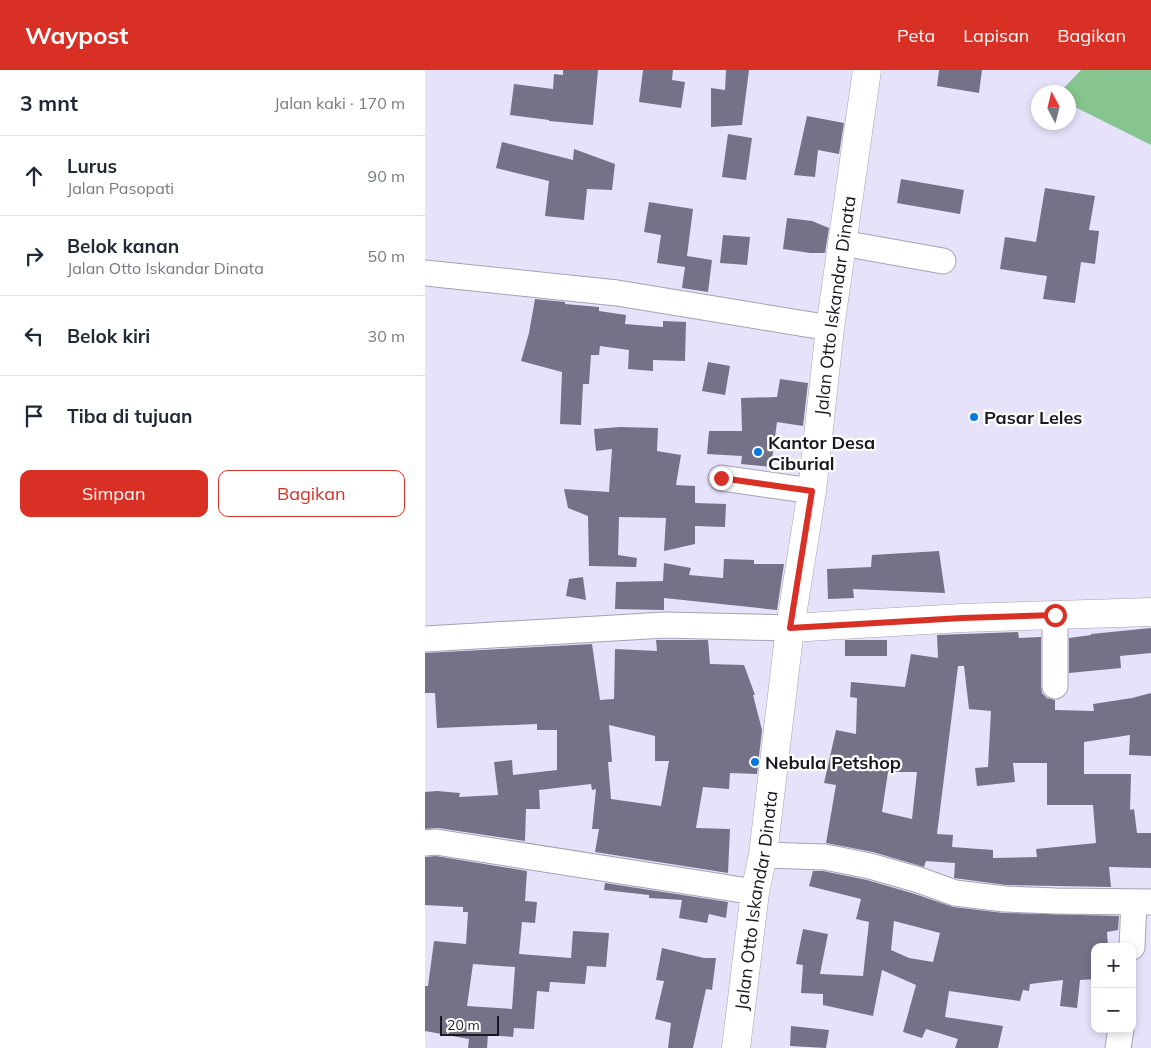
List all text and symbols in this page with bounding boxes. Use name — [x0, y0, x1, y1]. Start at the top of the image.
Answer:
text: Waypost — [25, 20, 128, 50]
text: Peta — [897, 24, 935, 47]
text: Lapisan — [963, 24, 1029, 47]
text: Bagikan — [1057, 24, 1126, 47]
north arrow — [1031, 85, 1076, 130]
text: 3 mnt — [20, 90, 78, 116]
text: Jalan kaki · 170 m — [274, 93, 405, 113]
text: Lurus — [67, 154, 117, 178]
icon: ahead — [20, 162, 48, 190]
text: 90 m — [368, 166, 405, 186]
text: Jalan Pasopati — [67, 178, 174, 198]
street label: Jalan Otto Iskandar Dinata — [809, 194, 860, 417]
text: Belok kanan — [67, 234, 179, 258]
icon: right — [20, 242, 48, 270]
text: 50 m — [368, 246, 405, 266]
text: Jalan Otto Iskandar Dinata — [67, 258, 264, 278]
icon: left — [20, 322, 48, 350]
text: Belok kiri — [67, 324, 150, 348]
text: 30 m — [368, 326, 405, 346]
icon: arrive — [20, 402, 48, 430]
text: Tiba di tujuan — [67, 404, 192, 428]
place label: Pasar Leles — [984, 406, 1082, 429]
marker: Pasar Leles — [968, 411, 980, 423]
place label: Kantor Desa Ciburial — [768, 431, 875, 475]
marker: Kantor Desa Ciburial — [752, 446, 764, 458]
route end — [710, 467, 733, 490]
button: Simpan — [20, 470, 208, 517]
button: Bagikan — [218, 470, 405, 517]
route start — [1044, 604, 1067, 627]
place label: Nebula Petshop — [765, 751, 901, 774]
marker: Nebula Petshop — [749, 756, 761, 768]
street label: Jalan Otto Iskandar Dinata — [729, 789, 782, 1011]
map controls — [1091, 943, 1136, 1033]
button: + — [1091, 943, 1136, 988]
button: − — [1091, 988, 1136, 1033]
scale bar — [440, 1013, 499, 1036]
text: 20 m — [447, 1016, 480, 1034]

